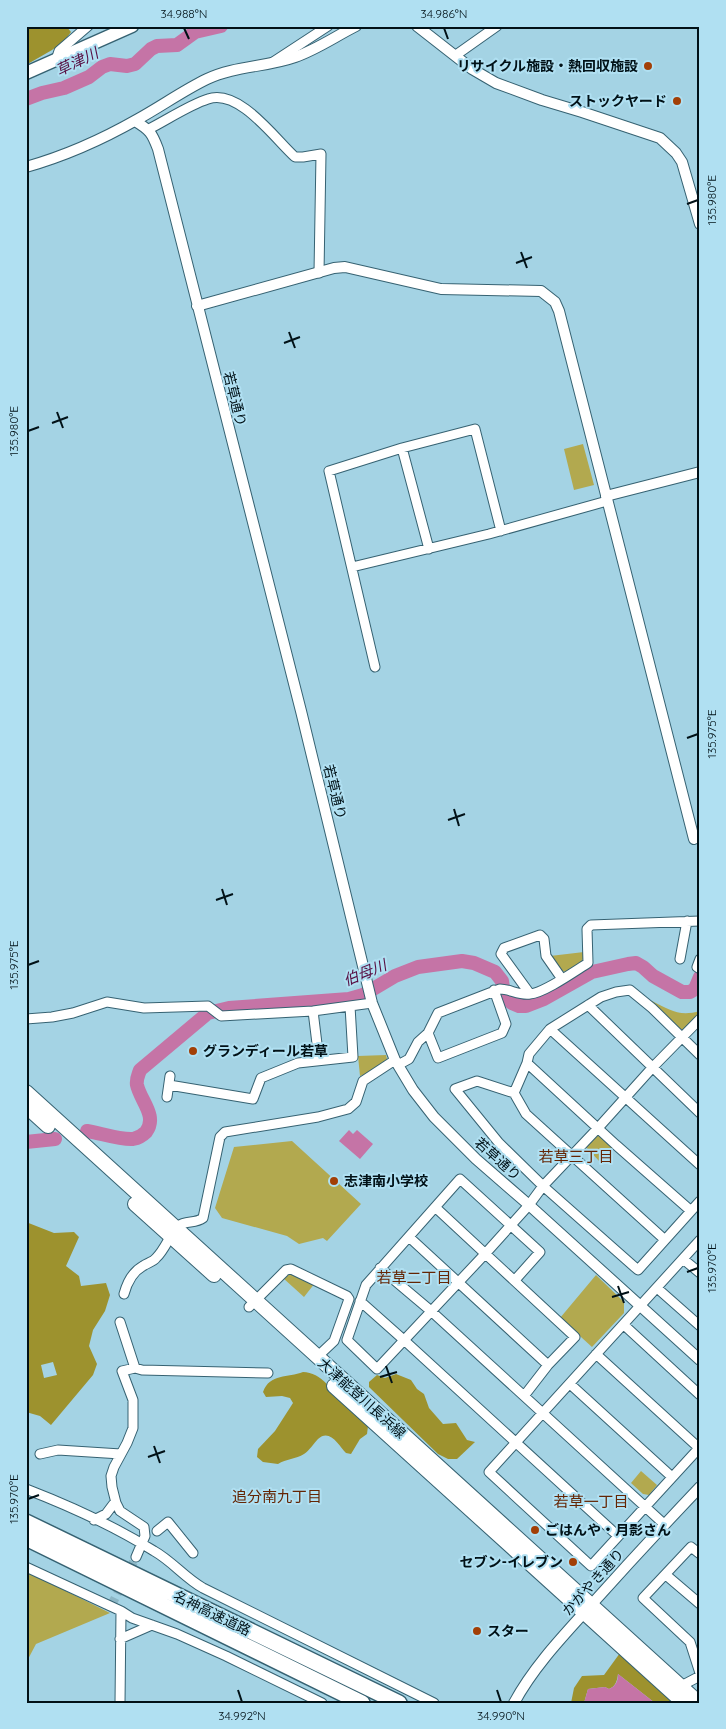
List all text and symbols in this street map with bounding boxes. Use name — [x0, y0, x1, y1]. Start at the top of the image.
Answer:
text: 34.988°N — [160, 6, 208, 21]
text: 34.986°N — [420, 6, 468, 21]
water label: 草津川 — [52, 42, 103, 80]
place label: リサイクル施設・熱回収施設 — [457, 57, 638, 75]
marker: リサイクル施設・熱回収施設 — [642, 60, 654, 72]
place label: ストックヤード — [569, 92, 667, 110]
marker: ストックヤード — [671, 95, 683, 107]
text: 135.980°E — [704, 175, 719, 225]
street label: 若草通り — [219, 370, 251, 428]
text: 135.980°E — [6, 406, 21, 456]
text: 135.975°E — [704, 709, 719, 758]
street label: 若草通り — [319, 763, 351, 821]
text: 135.975°E — [6, 940, 21, 989]
water label: 伯母川 — [340, 955, 391, 990]
place label: グランディール若草 — [203, 1042, 328, 1060]
marker: グランディール若草 — [187, 1045, 199, 1057]
street label: 若草通り — [471, 1134, 525, 1184]
district label: 若草三丁目 — [538, 1147, 614, 1166]
place label: 志津南小学校 — [344, 1172, 428, 1190]
marker: 志津南小学校 — [328, 1175, 340, 1187]
text: 135.970°E — [704, 1243, 719, 1293]
district label: 若草二丁目 — [376, 1268, 452, 1287]
street label: 大津能登川長浜線 — [314, 1354, 410, 1442]
text: 135.970°E — [6, 1474, 21, 1524]
district label: 追分南九丁目 — [232, 1487, 322, 1506]
district label: 若草一丁目 — [553, 1492, 629, 1511]
place label: ごはんや・月影さん — [545, 1521, 671, 1539]
marker: ごはんや・月影さん — [529, 1524, 541, 1536]
street label: かがやき通り — [558, 1545, 628, 1619]
place label: セブン-イレブン — [459, 1553, 563, 1571]
marker: セブン-イレブン — [567, 1556, 579, 1568]
street label: 名神高速道路 — [170, 1586, 254, 1640]
place label: スター — [487, 1622, 529, 1640]
marker: スター — [471, 1625, 483, 1637]
text: 34.992°N — [218, 1708, 266, 1723]
text: 34.990°N — [477, 1708, 525, 1723]

